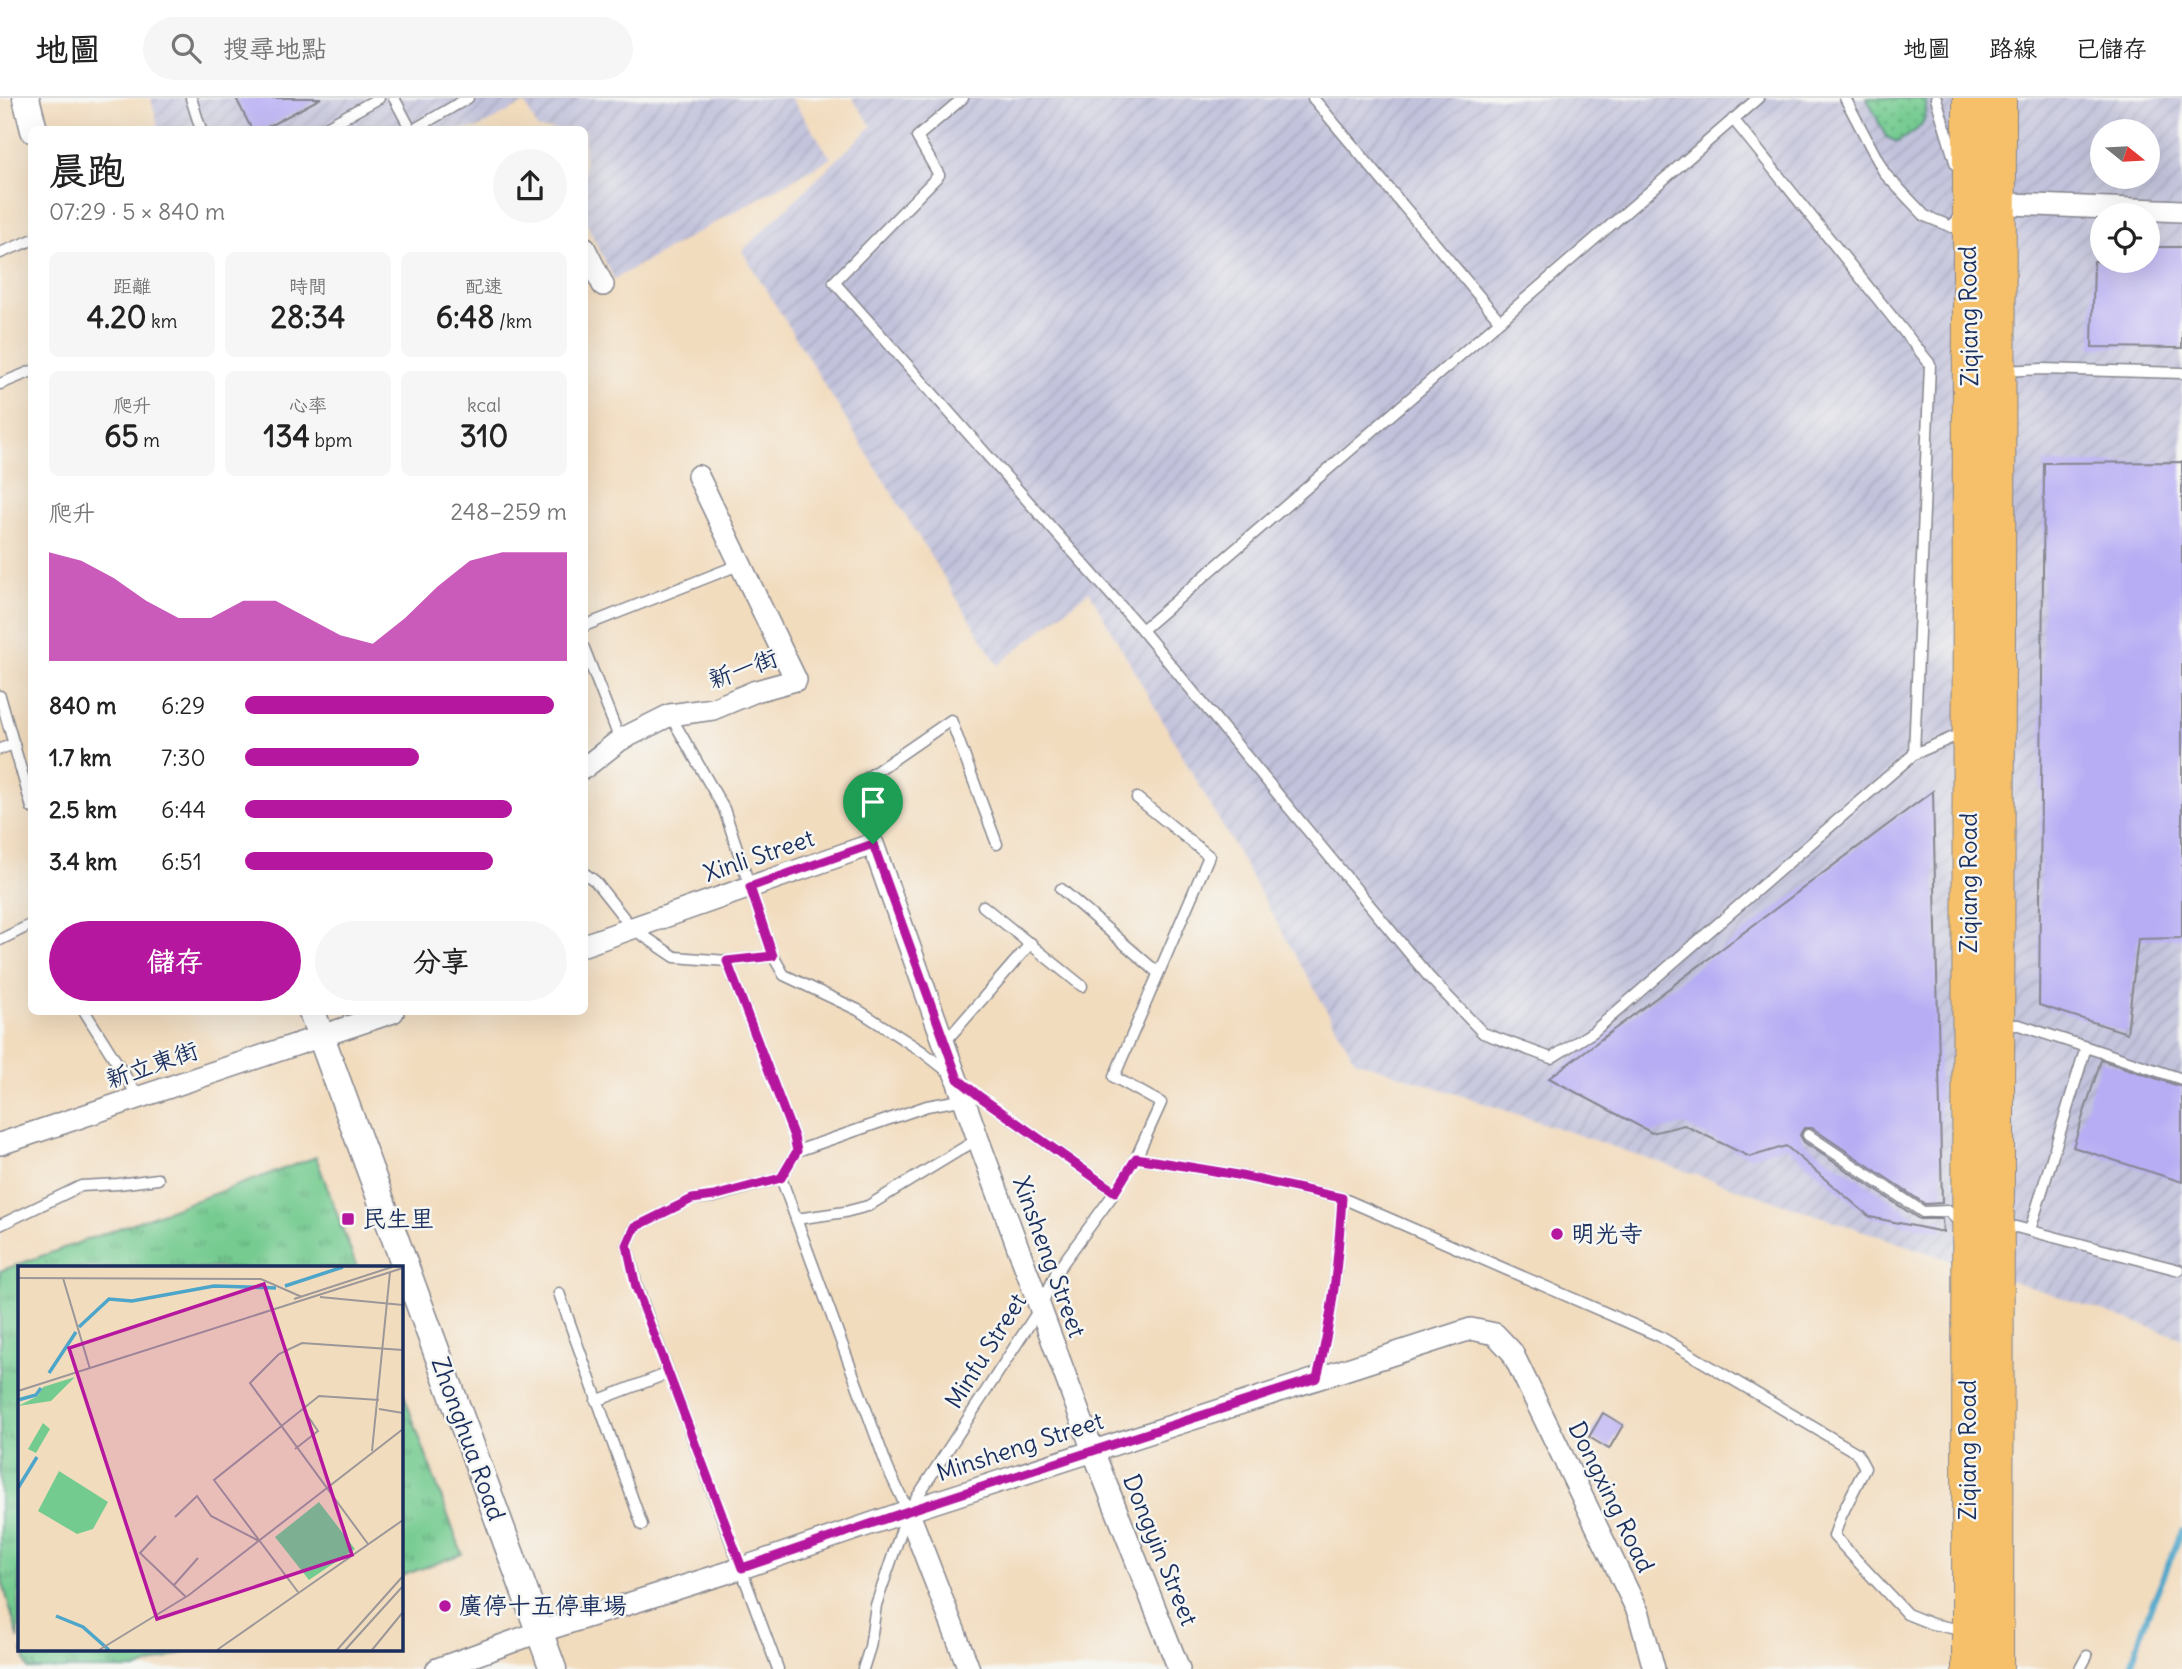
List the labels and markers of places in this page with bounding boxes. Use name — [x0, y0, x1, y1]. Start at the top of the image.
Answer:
pin — [843, 772, 903, 844]
place label: 民生里 — [362, 1203, 434, 1233]
marker: 民生里 — [340, 1211, 356, 1227]
place label: 明光寺 — [1571, 1218, 1643, 1248]
marker: 明光寺 — [1549, 1226, 1565, 1242]
place label: 廣停十五停車場 — [459, 1590, 627, 1620]
marker: 廣停十五停車場 — [437, 1598, 453, 1614]

